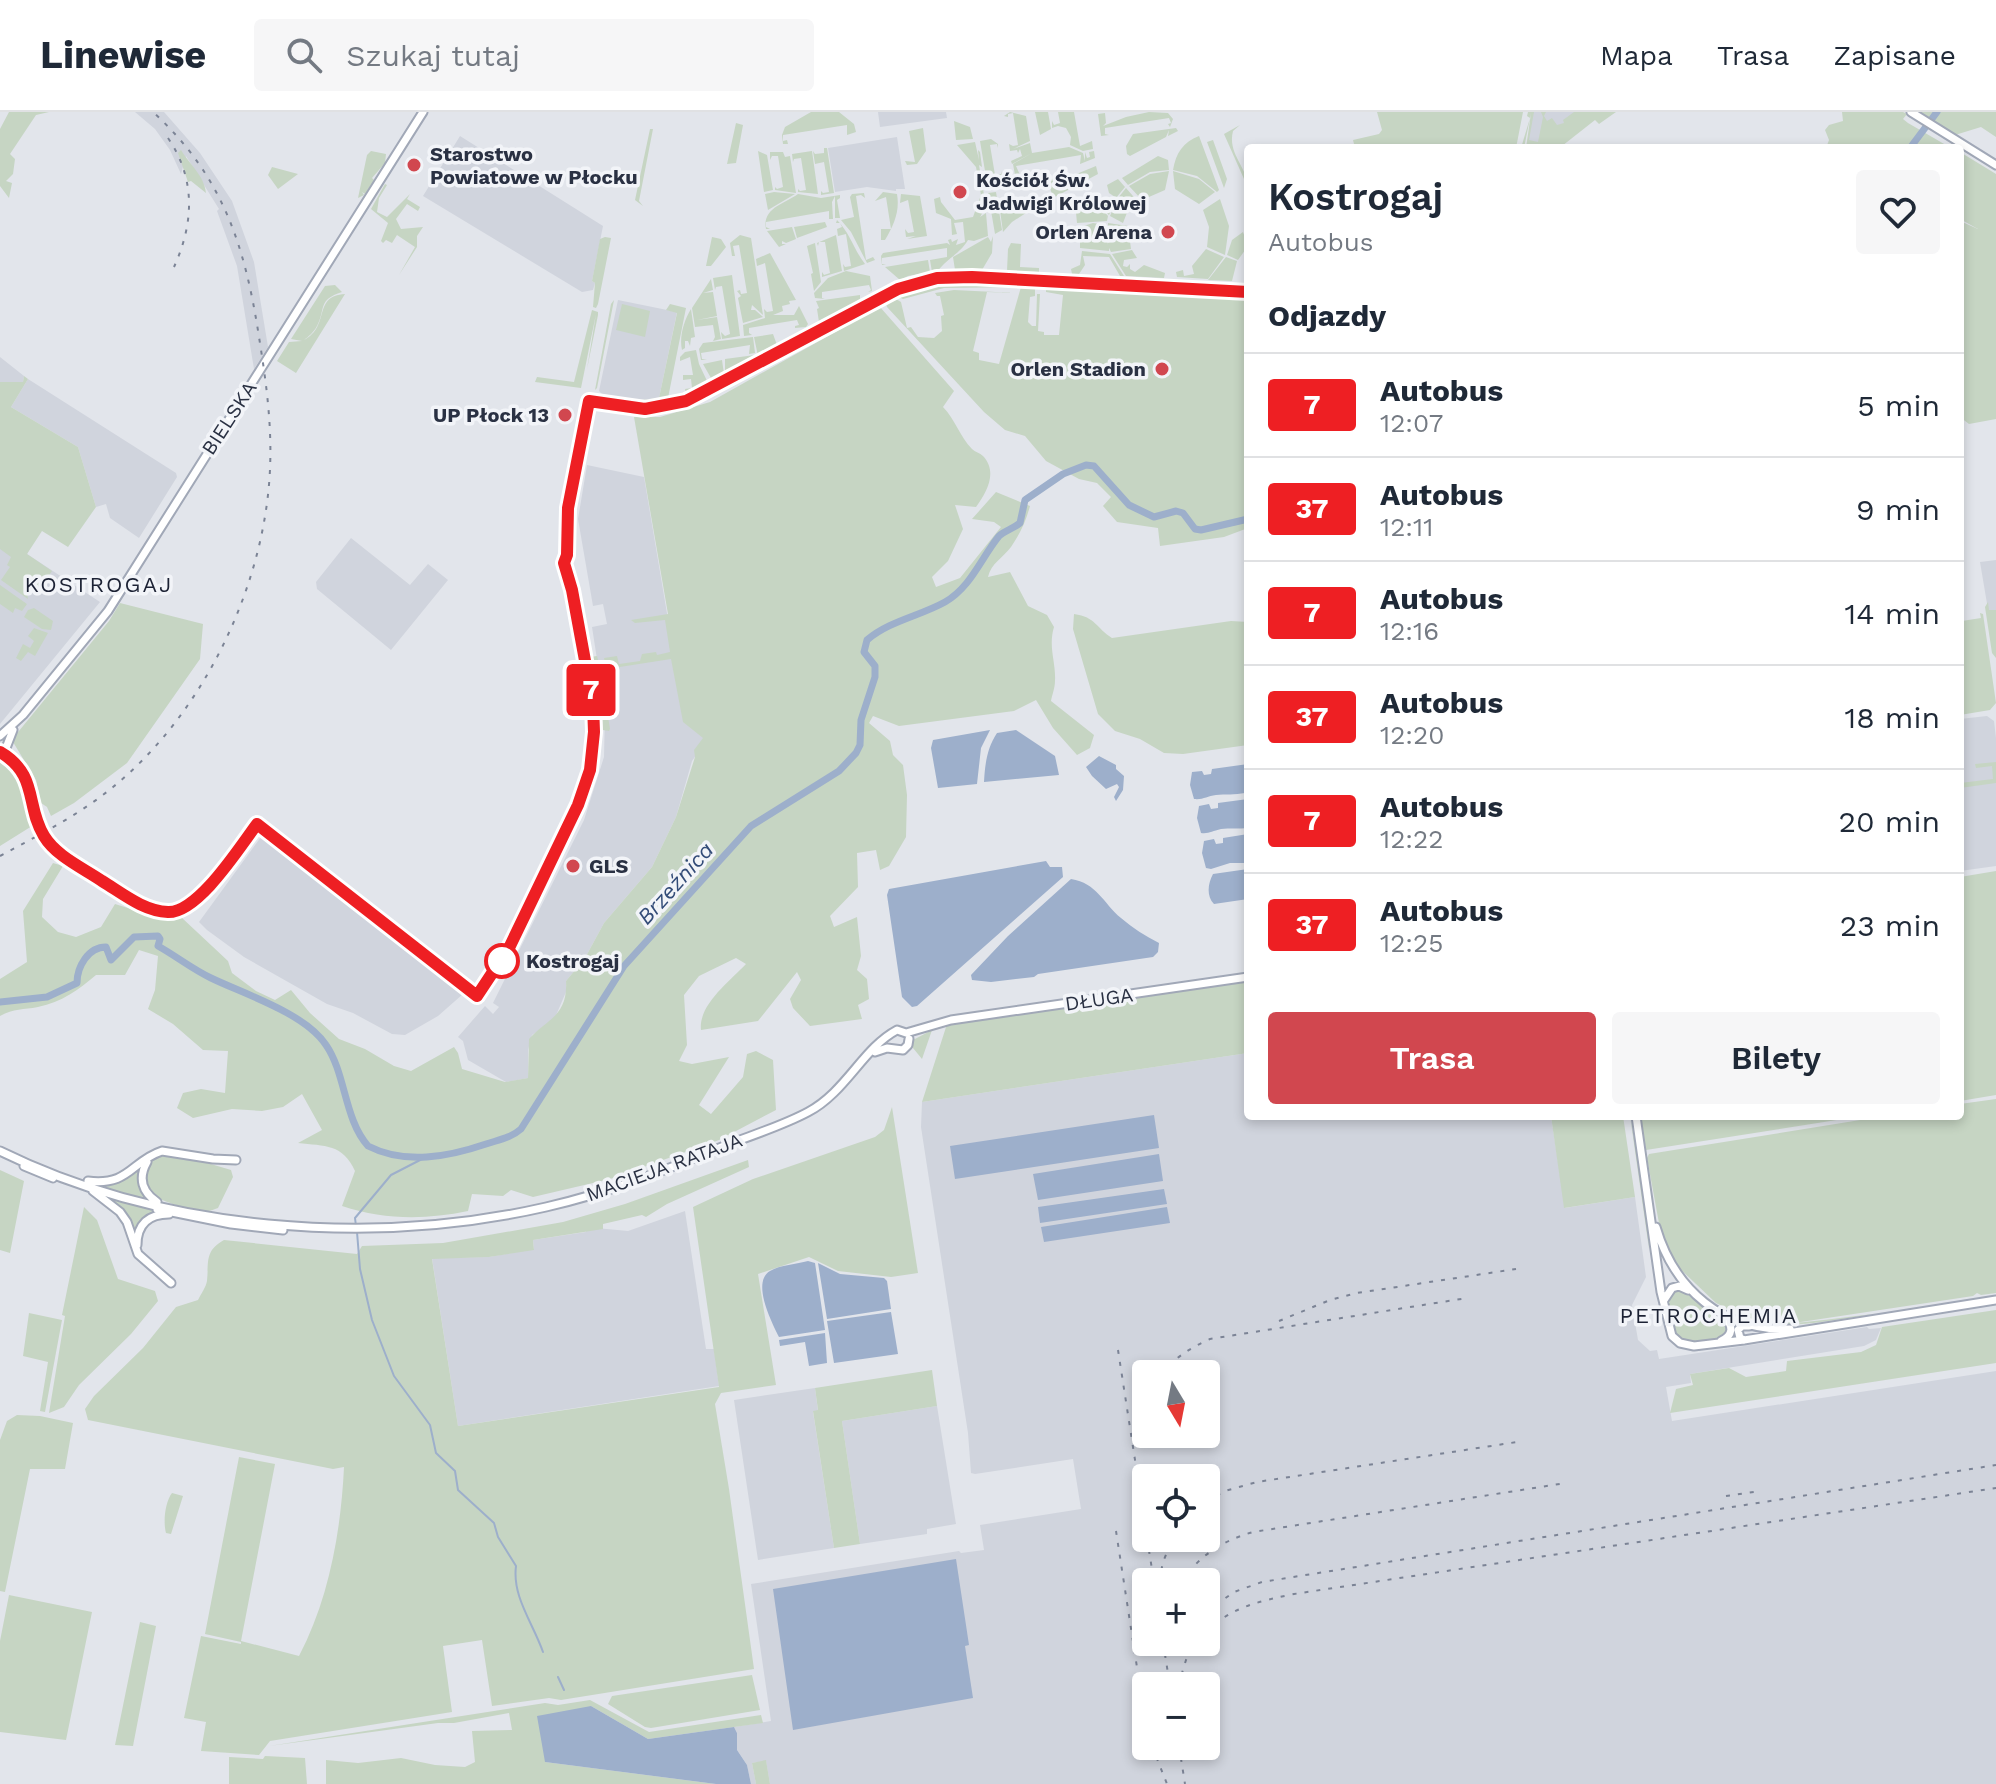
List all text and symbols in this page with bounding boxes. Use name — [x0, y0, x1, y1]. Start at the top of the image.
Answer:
search box — [254, 19, 814, 91]
text: Linewise — [40, 33, 206, 77]
icon: search — [282, 33, 326, 77]
text: Szukaj tutaj — [346, 38, 520, 73]
text: Mapa — [1600, 39, 1673, 72]
text: Trasa — [1717, 39, 1789, 72]
text: Zapisane — [1833, 39, 1956, 72]
place label: Starostwo Powiatowe w Płocku — [430, 142, 638, 189]
marker: Starostwo Powiatowe w Płocku — [405, 156, 423, 174]
place label: Kościół Św. Jadwigi Królowej — [976, 168, 1146, 215]
button: heart — [1856, 170, 1940, 254]
text: Kostrogaj — [1268, 175, 1443, 219]
marker: Kościół Św. Jadwigi Królowej — [951, 183, 969, 201]
place label: Orlen Arena — [1035, 220, 1152, 244]
marker: Orlen Arena — [1159, 223, 1177, 241]
text: Autobus — [1268, 227, 1374, 257]
text: Odjazdy — [1268, 298, 1386, 333]
place label: Orlen Stadion — [1010, 357, 1146, 381]
marker: Orlen Stadion — [1153, 360, 1171, 378]
text: Autobus — [1380, 373, 1503, 408]
street label: BIELSKA — [196, 377, 262, 459]
text: 7 — [1303, 388, 1321, 421]
text: 5 min — [1857, 388, 1940, 423]
place label: UP Płock 13 — [433, 403, 549, 427]
marker: UP Płock 13 — [556, 406, 574, 424]
text: 12:07 — [1380, 408, 1443, 438]
text: Autobus — [1380, 477, 1503, 512]
text: 37 — [1296, 492, 1328, 525]
text: 9 min — [1856, 492, 1940, 527]
text: 12:11 — [1380, 512, 1433, 542]
district label: KOSTROGAJ — [25, 572, 173, 597]
text: Autobus — [1380, 581, 1503, 616]
text: 7 — [1303, 596, 1321, 629]
text: 14 min — [1845, 596, 1940, 631]
text: 12:16 — [1380, 616, 1439, 646]
line badge: 7 — [565, 664, 617, 716]
text: 7 — [582, 673, 600, 706]
text: Autobus — [1380, 685, 1503, 720]
text: 37 — [1296, 700, 1328, 733]
text: 18 min — [1844, 700, 1940, 735]
text: 12:20 — [1380, 720, 1444, 750]
text: Autobus — [1380, 789, 1503, 824]
text: 7 — [1303, 804, 1321, 837]
text: 20 min — [1838, 804, 1940, 839]
text: 12:22 — [1380, 824, 1443, 854]
water label: Brzeźnica — [632, 837, 719, 929]
place label: GLS — [589, 854, 629, 878]
marker: GLS — [564, 857, 582, 875]
text: Autobus — [1380, 893, 1503, 928]
text: 37 — [1296, 908, 1328, 941]
text: 23 min — [1840, 908, 1940, 943]
text: 12:25 — [1380, 928, 1443, 958]
marker: Kostrogaj — [485, 944, 519, 978]
place label: Kostrogaj — [526, 949, 619, 973]
street label: DŁUGA — [1063, 982, 1135, 1016]
button: Trasa — [1268, 1012, 1596, 1104]
button: Bilety — [1612, 1012, 1940, 1104]
street label: MACIEJA RATAJA — [583, 1128, 745, 1206]
district label: PETROCHEMIA — [1620, 1303, 1798, 1328]
north arrow — [1132, 1360, 1220, 1448]
map controls — [1132, 1360, 1220, 1760]
button: locate — [1132, 1464, 1220, 1552]
button: + — [1132, 1568, 1220, 1656]
button: − — [1132, 1672, 1220, 1760]

